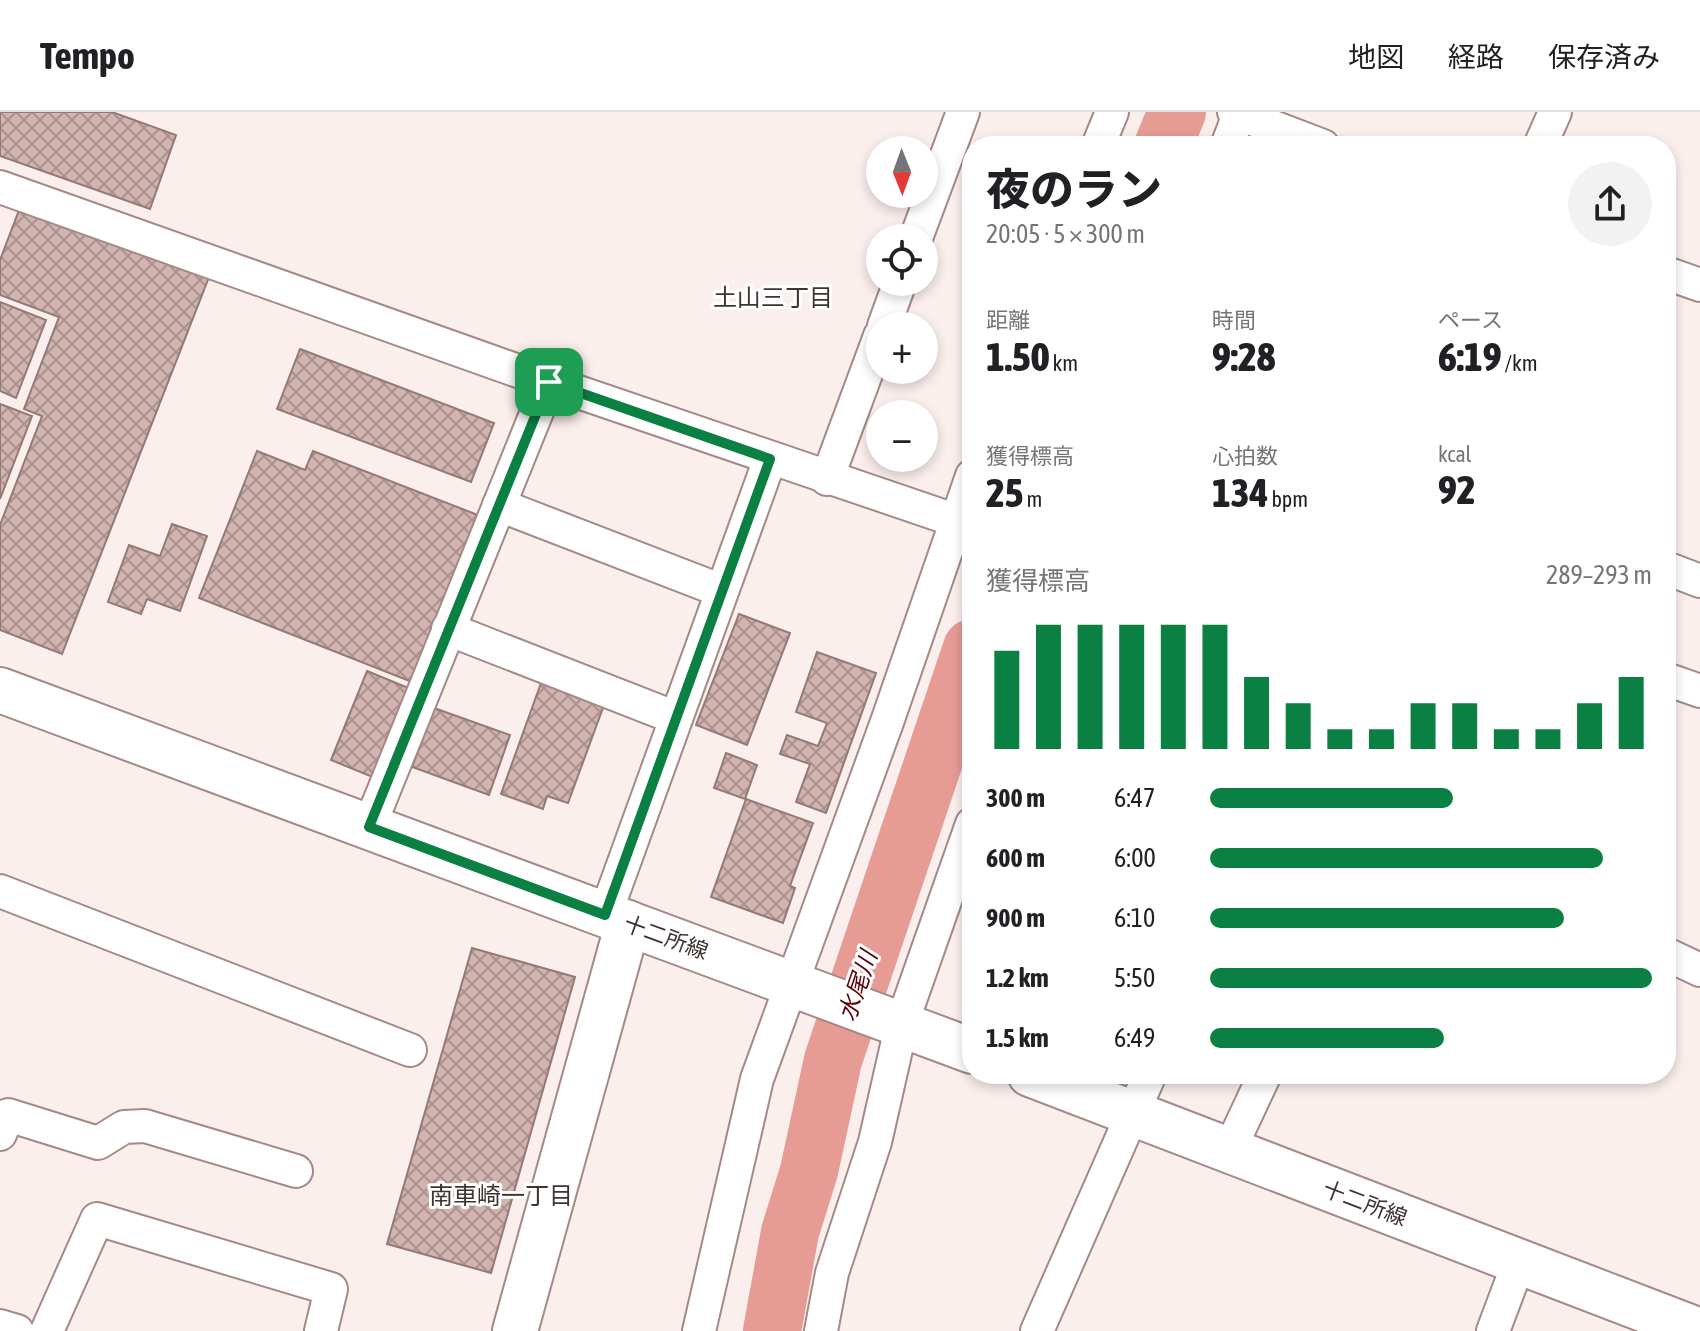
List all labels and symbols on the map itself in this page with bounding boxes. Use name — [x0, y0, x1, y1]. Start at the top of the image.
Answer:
north arrow — [866, 136, 938, 208]
district label: 土山三丁目 — [713, 284, 833, 311]
pin — [515, 348, 583, 416]
street label: 十二所線 — [620, 910, 712, 964]
water label: 水尾川 — [833, 945, 883, 1024]
street label: 十二所線 — [1319, 1175, 1411, 1231]
district label: 南車崎一丁目 — [429, 1182, 573, 1209]

